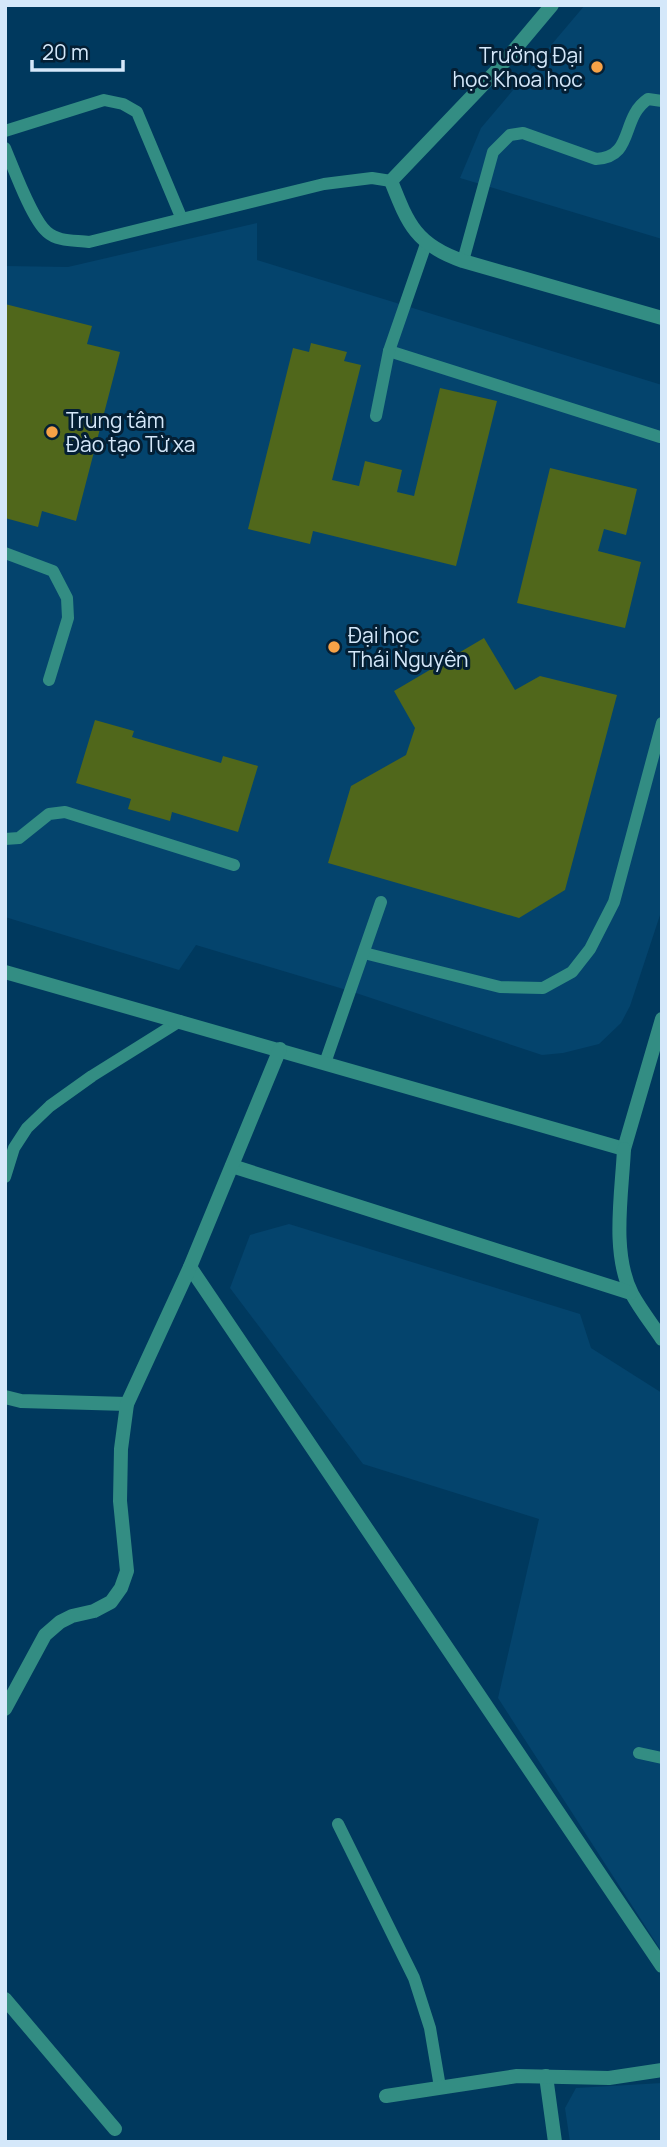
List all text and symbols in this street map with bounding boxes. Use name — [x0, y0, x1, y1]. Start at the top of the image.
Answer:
scale bar — [32, 28, 122, 72]
text: 20 m — [42, 38, 89, 66]
place label: Trường Đại học Khoa học — [453, 41, 583, 93]
marker: Trường Đại học Khoa học — [589, 59, 605, 75]
place label: Trung tâm Đào tạo Từ xa — [66, 406, 195, 458]
marker: Trung tâm Đào tạo Từ xa — [44, 424, 60, 440]
place label: Đại học Thái Nguyên — [348, 621, 469, 673]
marker: Đại học Thái Nguyên — [326, 639, 342, 655]

